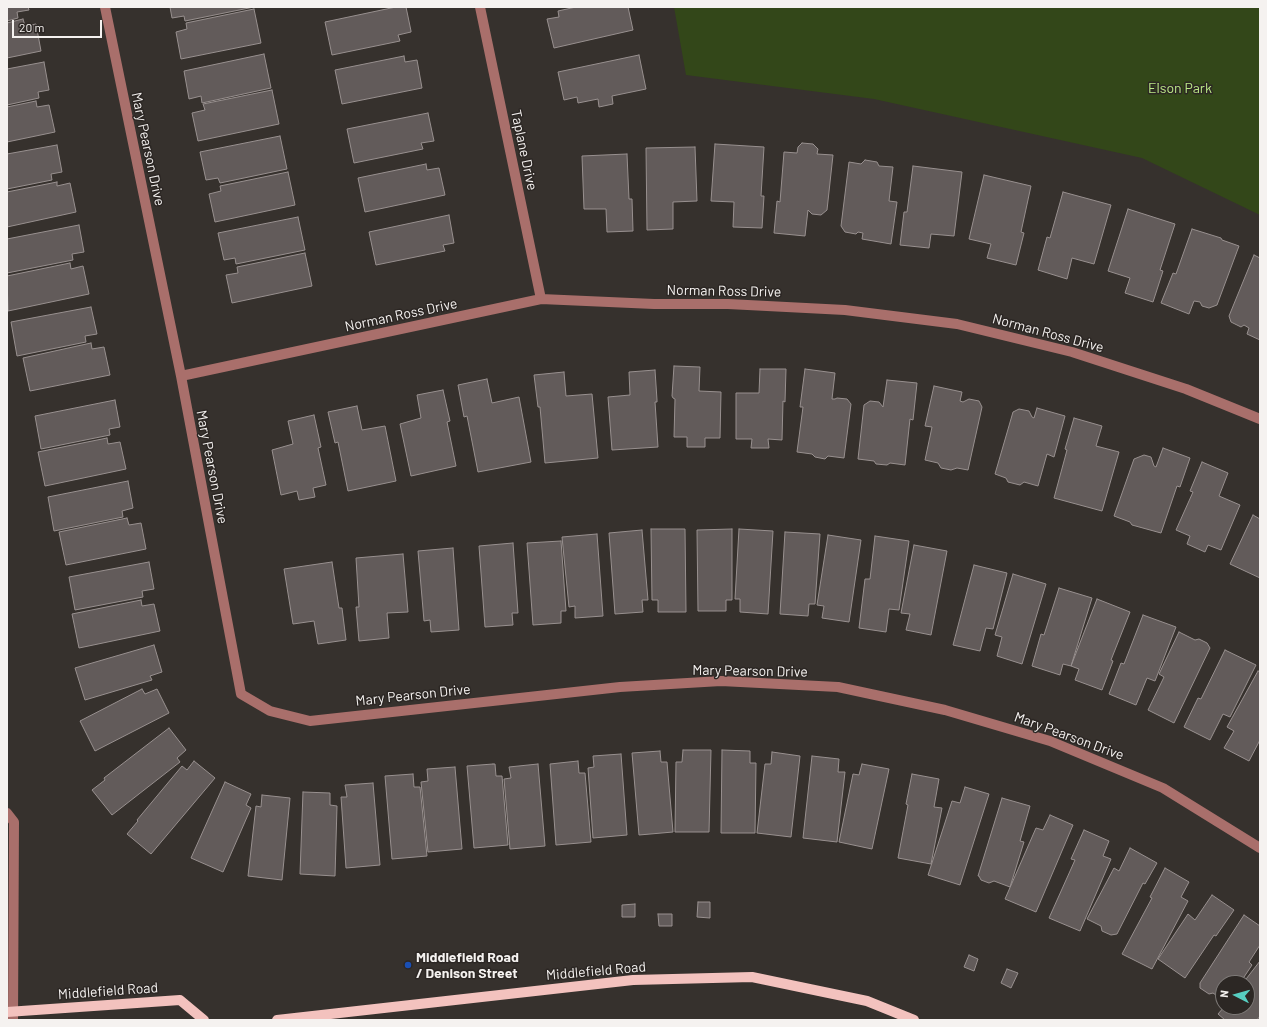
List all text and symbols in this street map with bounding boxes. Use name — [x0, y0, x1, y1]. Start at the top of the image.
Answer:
scale bar — [14, 12, 104, 38]
text: 20 m — [19, 20, 45, 34]
park label: Elson Park — [1148, 80, 1212, 96]
street label: Mary Pearson Drive — [128, 91, 168, 207]
street label: Taplane Drive — [507, 108, 541, 192]
street label: Norman Ross Drive — [667, 282, 781, 300]
street label: Norman Ross Drive — [343, 295, 459, 335]
street label: Norman Ross Drive — [990, 310, 1106, 356]
street label: Mary Pearson Drive — [193, 409, 231, 525]
street label: Mary Pearson Drive — [692, 662, 808, 680]
street label: Mary Pearson Drive — [355, 681, 471, 709]
street label: Mary Pearson Drive — [1012, 708, 1126, 764]
place label: Middlefield Road / Denison Street — [416, 949, 519, 982]
street label: Middlefield Road — [545, 958, 647, 984]
marker: Middlefield Road / Denison Street — [403, 960, 413, 970]
north arrow — [1215, 975, 1255, 1015]
street label: Middlefield Road — [57, 979, 159, 1003]
text: N — [1217, 989, 1230, 998]

